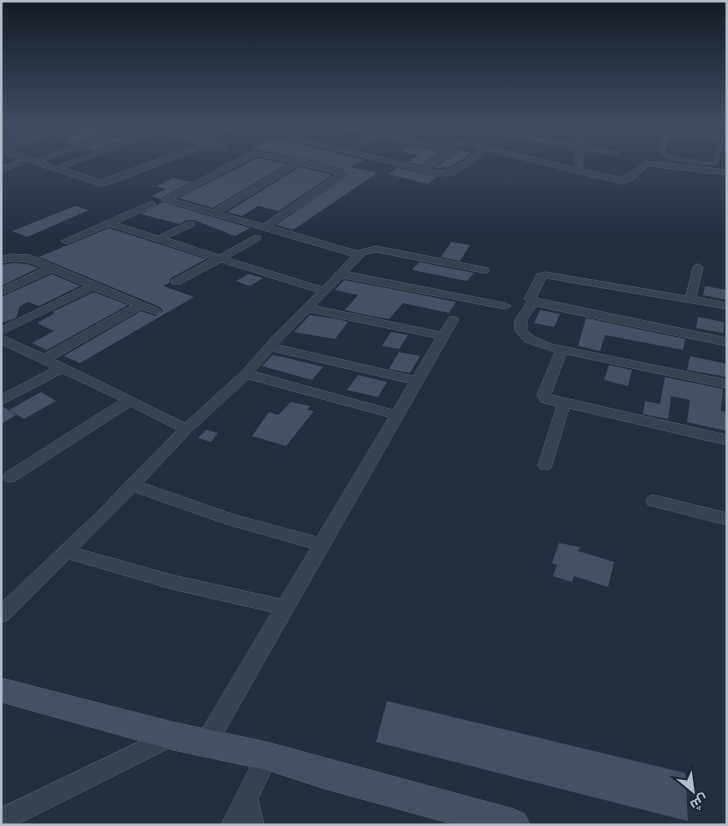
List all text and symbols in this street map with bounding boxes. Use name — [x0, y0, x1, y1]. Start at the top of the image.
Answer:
north arrow — [668, 766, 718, 816]
text: ش — [687, 790, 712, 815]

